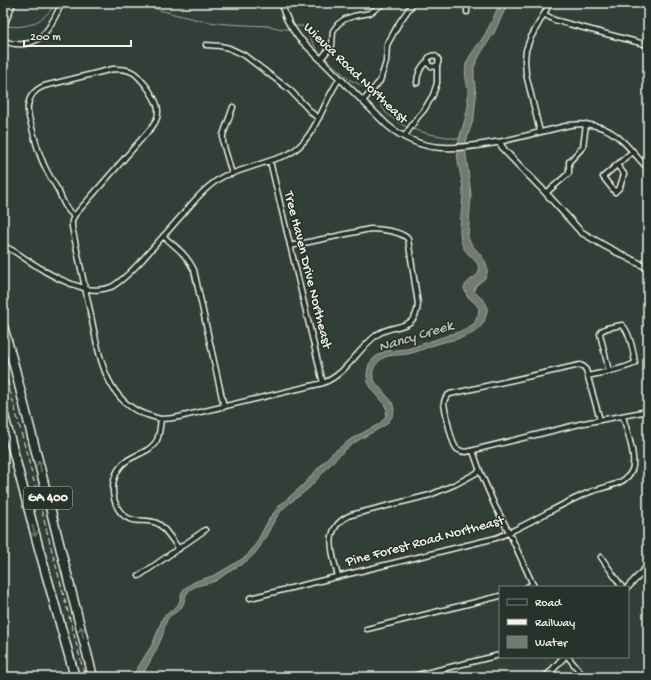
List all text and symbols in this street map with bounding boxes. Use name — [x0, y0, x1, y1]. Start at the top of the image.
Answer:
street label: Wieuca Road Northeast — [299, 20, 412, 129]
scale bar — [24, 22, 131, 48]
text: 200 m — [30, 31, 61, 45]
street label: Tree Haven Drive Northeast — [279, 189, 335, 352]
water label: Nancy Creek — [377, 317, 457, 357]
one-way arrow — [35, 459, 43, 472]
road number: GA 400 — [24, 487, 72, 509]
street label: Pine Forest Road Northeast — [343, 512, 507, 572]
one-way arrow — [31, 524, 38, 537]
legend — [499, 586, 629, 658]
text: Road — [535, 597, 562, 611]
text: Railway — [535, 617, 575, 631]
one-way arrow — [77, 626, 85, 639]
text: Water — [535, 637, 569, 651]

